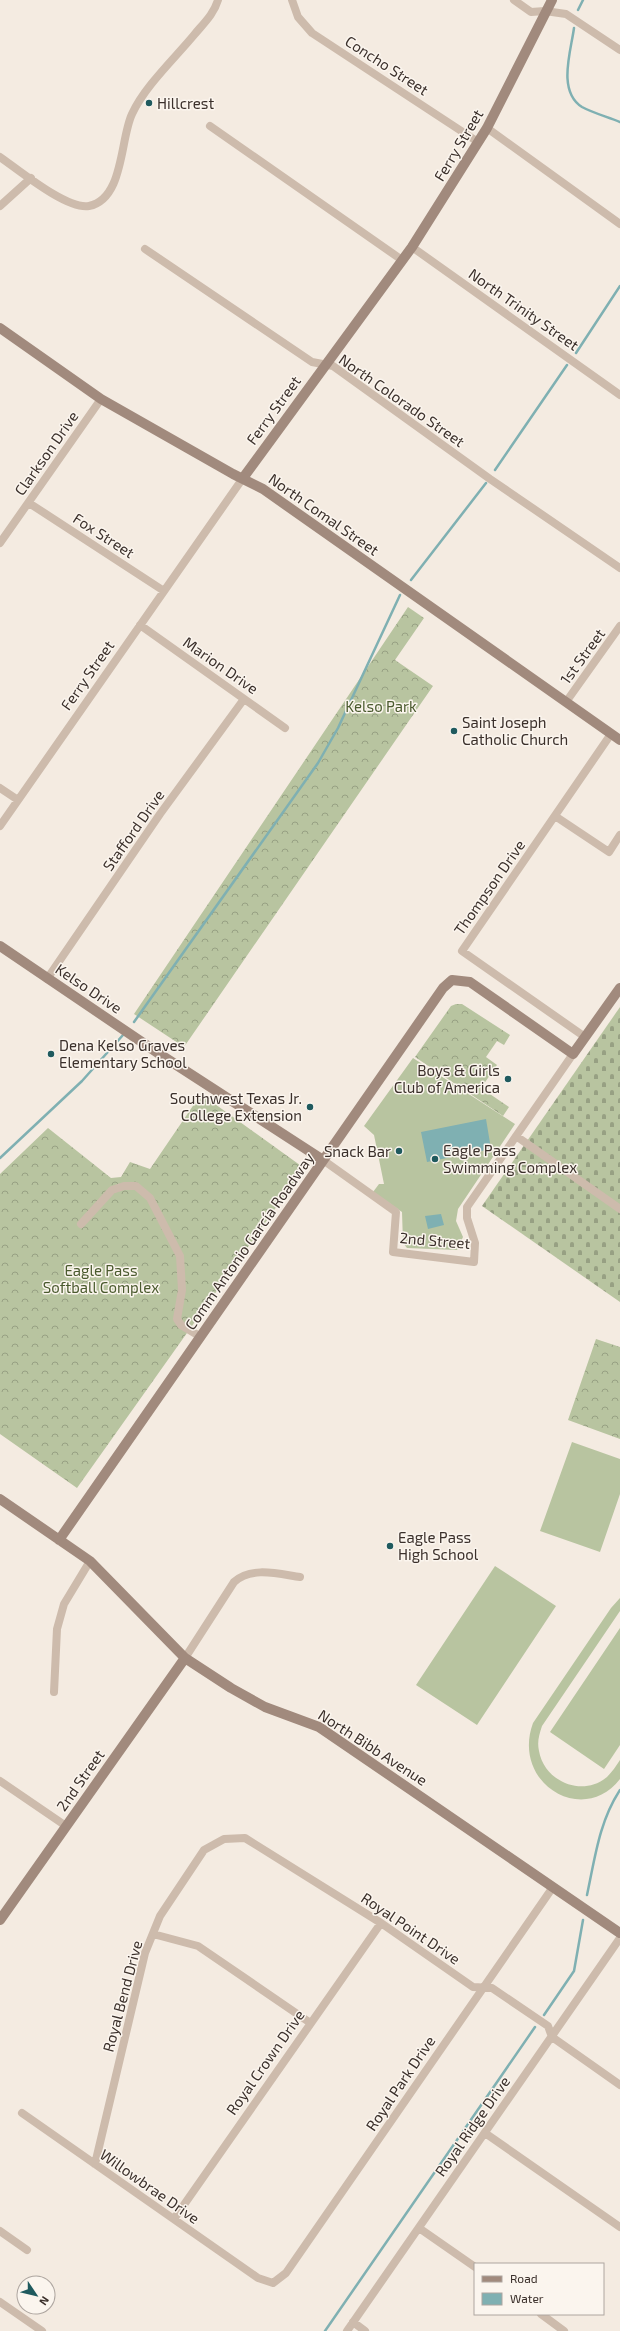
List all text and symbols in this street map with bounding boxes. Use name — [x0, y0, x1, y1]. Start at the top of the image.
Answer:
street label: Concho Street — [342, 31, 432, 99]
place label: Hillcrest — [157, 94, 214, 112]
marker: Hillcrest — [144, 98, 154, 108]
street label: Ferry Street — [430, 106, 487, 184]
street label: North Trinity Street — [465, 264, 583, 354]
street label: North Colorado Street — [336, 350, 469, 450]
street label: Ferry Street — [242, 372, 304, 448]
street label: Clarkson Drive — [10, 407, 82, 499]
street label: North Comal Street — [265, 469, 383, 559]
street label: Fox Street — [70, 509, 138, 562]
street label: 1st Street — [556, 624, 608, 687]
street label: Marion Drive — [180, 633, 262, 697]
street label: Ferry Street — [57, 637, 118, 713]
park label: Kelso Park — [345, 697, 417, 715]
place label: Saint Joseph Catholic Church — [462, 713, 568, 748]
marker: Saint Joseph Catholic Church — [449, 726, 459, 736]
street label: Stafford Drive — [98, 786, 168, 874]
street label: Thompson Drive — [450, 836, 528, 938]
street label: Kelso Drive — [52, 959, 126, 1017]
place label: Dena Kelso Graves Elementary School — [59, 1036, 187, 1071]
marker: Dena Kelso Graves Elementary School — [46, 1049, 56, 1059]
place label: Boys & Girls Club of America — [394, 1061, 500, 1096]
marker: Boys & Girls Club of America — [503, 1074, 513, 1084]
place label: Southwest Texas Jr. College Extension — [170, 1089, 302, 1124]
marker: Southwest Texas Jr. College Extension — [305, 1102, 315, 1112]
place label: Eagle Pass Swimming Complex — [443, 1141, 577, 1176]
place label: Snack Bar — [324, 1142, 391, 1160]
marker: Snack Bar — [394, 1146, 404, 1156]
street label: Comm Antonio García Roadway — [181, 1149, 317, 1333]
marker: Eagle Pass Swimming Complex — [430, 1154, 440, 1164]
street label: 2nd Street — [399, 1228, 471, 1252]
park label: Eagle Pass Softball Complex — [43, 1261, 159, 1296]
place label: Eagle Pass High School — [398, 1528, 479, 1563]
marker: Eagle Pass High School — [385, 1541, 395, 1551]
street label: North Bibb Avenue — [315, 1705, 431, 1789]
street label: 2nd Street — [52, 1746, 108, 1814]
street label: Royal Point Drive — [358, 1888, 464, 1968]
street label: Royal Bend Drive — [98, 1938, 146, 2054]
street label: Royal Crown Drive — [222, 2006, 308, 2118]
street label: Royal Park Drive — [362, 2032, 438, 2134]
street label: Royal Ridge Drive — [431, 2072, 513, 2180]
street label: Willowbrae Drive — [97, 2145, 203, 2227]
legend — [474, 2263, 604, 2315]
text: Road — [510, 2271, 538, 2285]
north arrow — [16, 2275, 56, 2315]
text: Water — [510, 2291, 544, 2305]
text: N — [37, 2294, 52, 2308]

